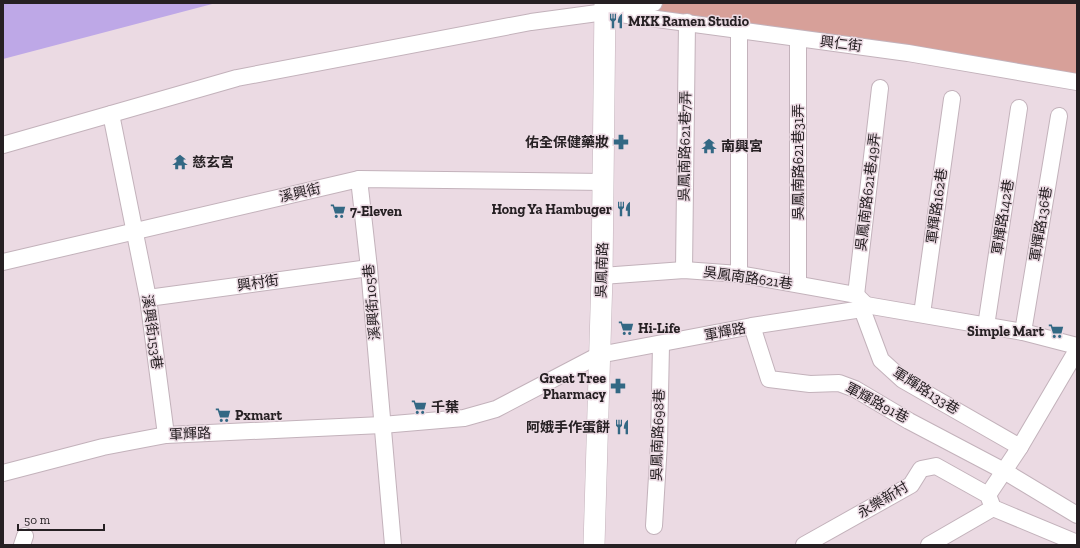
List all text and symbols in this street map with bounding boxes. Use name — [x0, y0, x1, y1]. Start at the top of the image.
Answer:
restaurant icon: MKK Ramen Studio — [607, 12, 625, 30]
place label: MKK Ramen Studio — [628, 13, 750, 30]
street label: 興仁街 — [819, 33, 863, 55]
street label: 吳鳳南路621巷7弄 — [676, 91, 694, 201]
street label: 吳鳳南路621巷31弄 — [790, 104, 807, 220]
street label: 吳鳳南路621巷49弄 — [852, 132, 884, 252]
pharmacy icon: 佑全保健藥妝 — [612, 133, 630, 151]
place label: 佑全保健藥妝 — [525, 134, 609, 151]
temple icon: 南興宮 — [700, 137, 718, 155]
place label: 南興宮 — [721, 138, 763, 155]
temple icon: 慈玄宮 — [171, 153, 189, 171]
place label: 慈玄宮 — [192, 154, 234, 171]
street label: 軍輝路162巷 — [923, 167, 951, 245]
street label: 軍輝路142巷 — [989, 178, 1017, 256]
street label: 溪興街 — [278, 180, 322, 206]
street label: 軍輝路136巷 — [1027, 185, 1055, 263]
restaurant icon: Hong Ya Hambuger — [615, 200, 633, 218]
place label: Hong Ya Hambuger — [491, 201, 612, 218]
supermarket icon: 7-Eleven — [329, 202, 347, 220]
place label: 7-Eleven — [350, 203, 403, 220]
street label: 吳鳳南路 — [593, 242, 611, 298]
street label: 溪興街105巷 — [360, 263, 384, 341]
street label: 吳鳳南路621巷 — [702, 263, 794, 293]
street label: 興村街 — [236, 272, 280, 294]
street label: 溪興街153巷 — [138, 293, 166, 371]
supermarket icon: Hi-Life — [617, 319, 635, 337]
place label: Hi-Life — [638, 320, 681, 337]
street label: 軍輝路 — [703, 320, 747, 344]
supermarket icon: Simple Mart — [1047, 322, 1065, 340]
place label: Simple Mart — [967, 323, 1044, 340]
street label: 軍輝路133巷 — [890, 364, 962, 418]
place label: Great Tree Pharmacy — [539, 370, 607, 403]
pharmacy icon: Great Tree Pharmacy — [609, 377, 627, 395]
street label: 軍輝路91巷 — [843, 379, 911, 427]
street label: 吳鳳南路698巷 — [648, 389, 668, 481]
supermarket icon: 千葉 — [410, 398, 428, 416]
place label: 千葉 — [431, 399, 459, 416]
supermarket icon: Pxmart — [214, 406, 232, 424]
place label: Pxmart — [235, 407, 282, 424]
restaurant icon: 阿娥手作蛋餅 — [613, 418, 631, 436]
place label: 阿娥手作蛋餅 — [526, 419, 610, 436]
street label: 軍輝路 — [169, 424, 211, 444]
street label: 永樂新村 — [855, 478, 911, 522]
scale bar — [18, 506, 104, 532]
text: 50 m — [24, 513, 51, 527]

